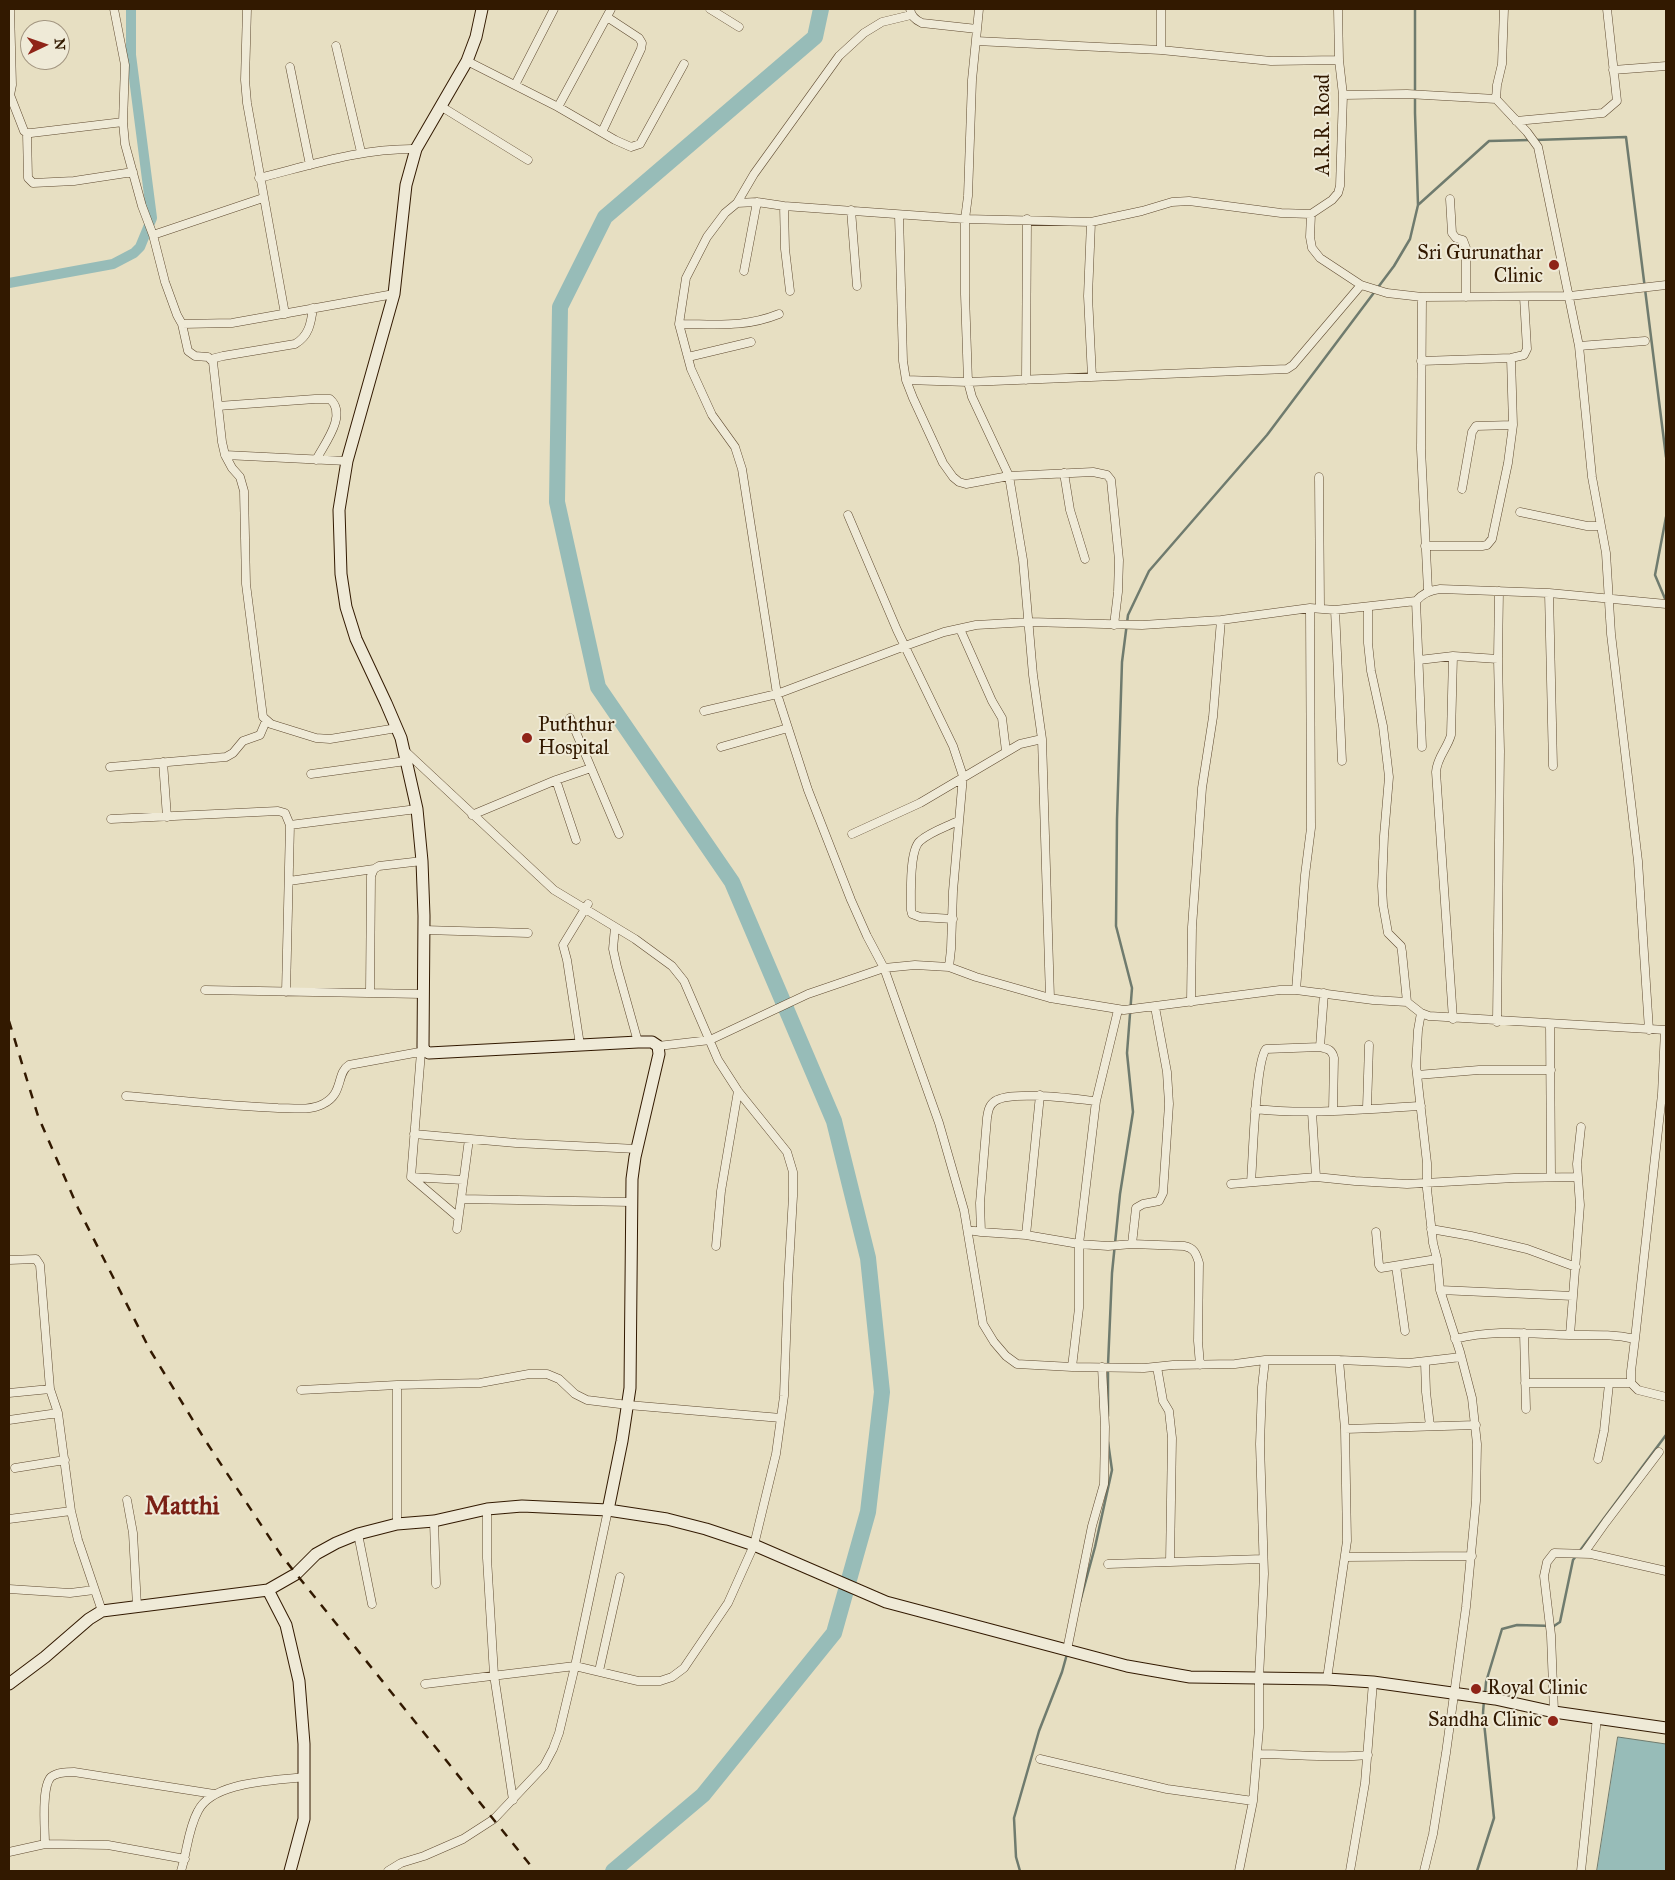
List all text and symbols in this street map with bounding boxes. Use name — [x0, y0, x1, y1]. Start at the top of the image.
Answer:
north arrow — [20, 20, 70, 70]
text: N — [51, 38, 68, 51]
street label: A.R.R. Road — [1312, 74, 1336, 176]
place label: Sri Gurunathar Clinic — [1417, 242, 1543, 289]
marker: Sri Gurunathar Clinic — [1547, 258, 1561, 272]
place label: Puththur Hospital — [538, 714, 614, 761]
marker: Puththur Hospital — [520, 731, 534, 745]
district label: Matthi — [145, 1493, 219, 1523]
place label: Royal Clinic — [1487, 1677, 1588, 1701]
marker: Royal Clinic — [1469, 1682, 1483, 1696]
place label: Sandha Clinic — [1428, 1709, 1542, 1733]
marker: Sandha Clinic — [1546, 1714, 1560, 1728]

